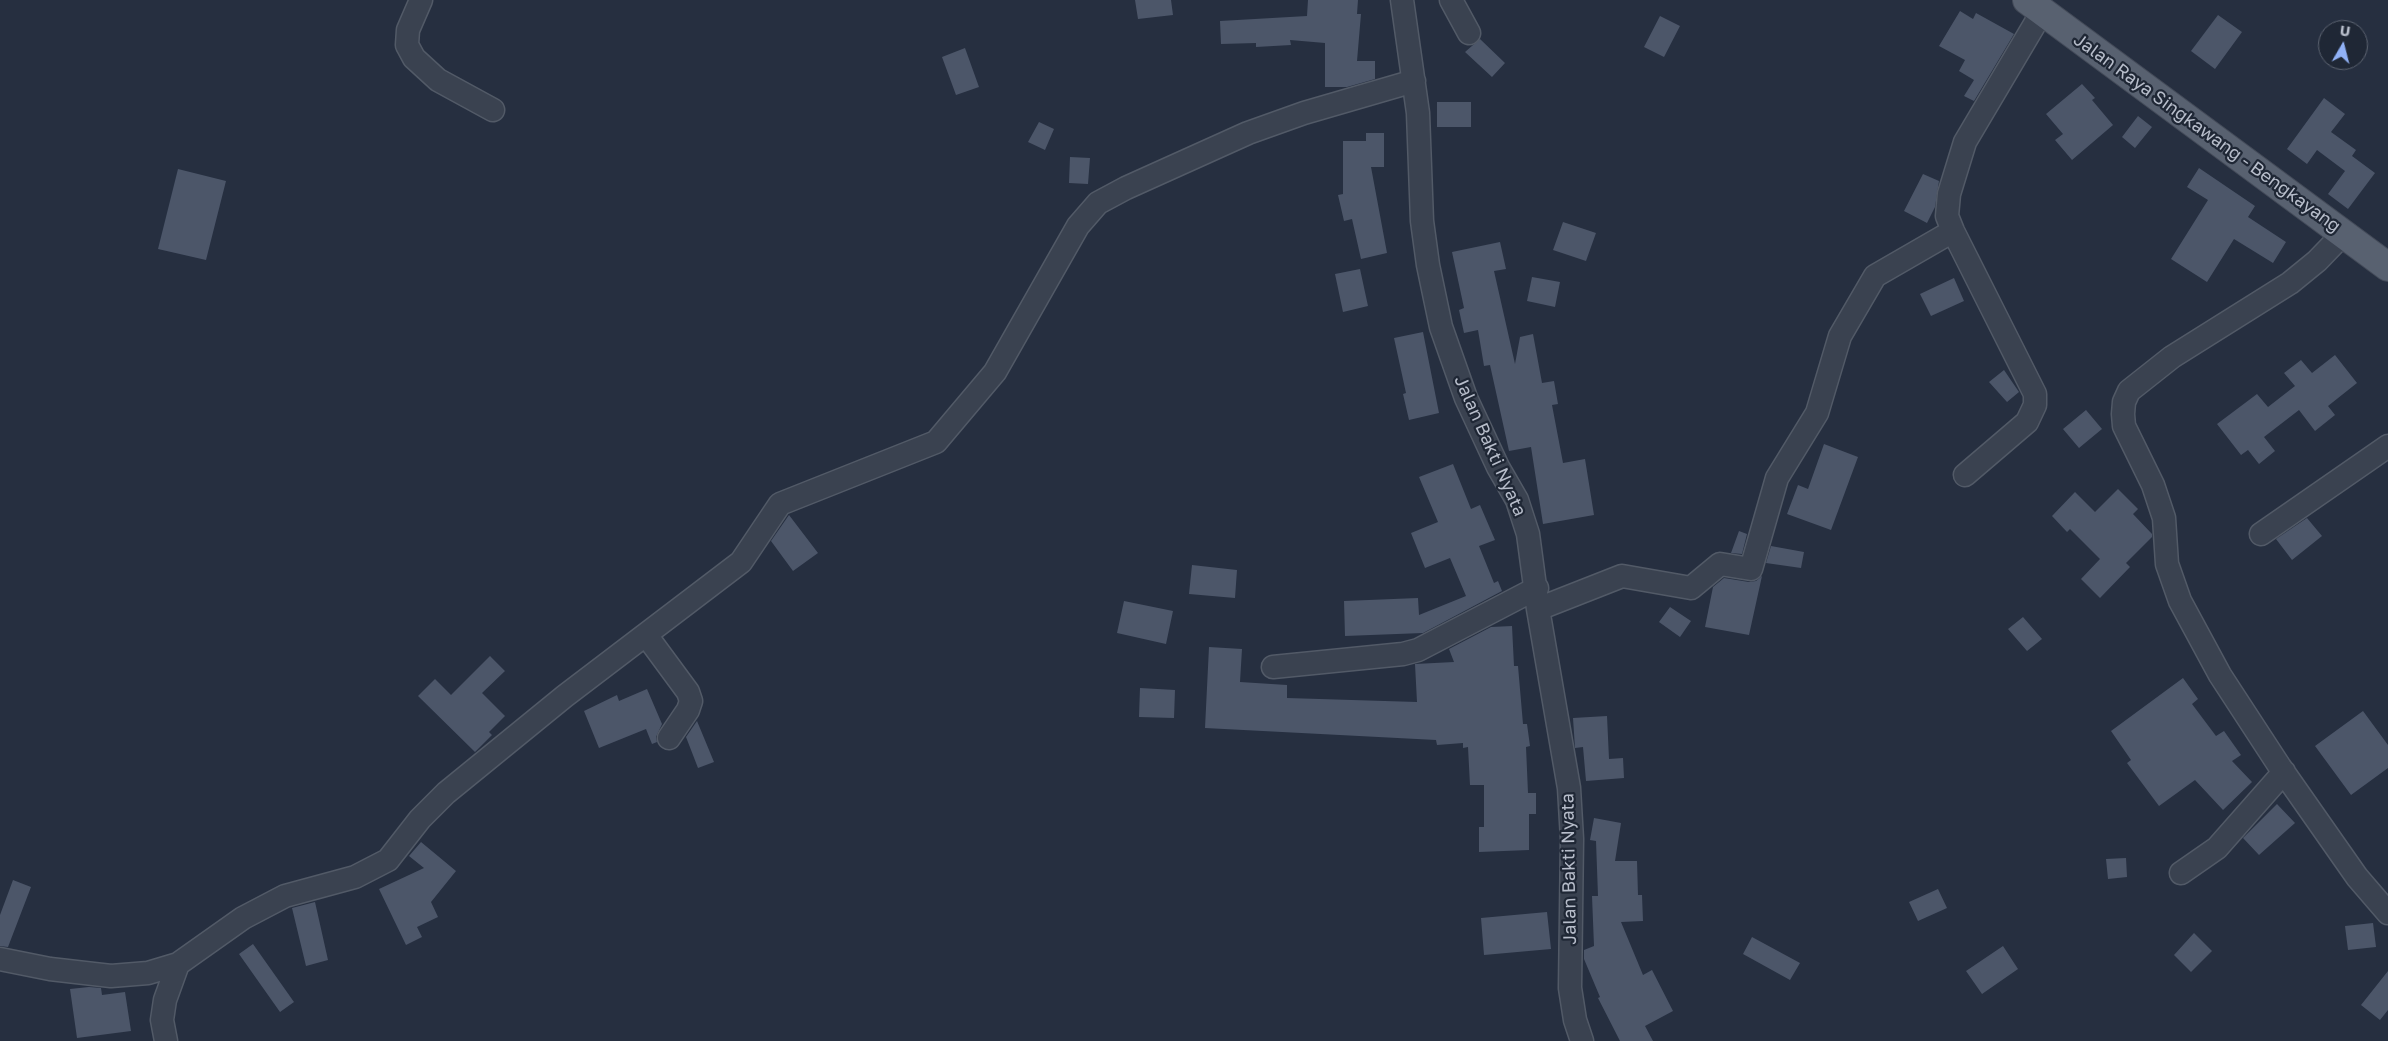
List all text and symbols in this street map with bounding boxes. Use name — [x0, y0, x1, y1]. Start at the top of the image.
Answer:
north arrow — [2318, 20, 2368, 70]
text: U — [2339, 22, 2351, 40]
street label: Jalan Raya Singkawang - Bengkayang — [2069, 29, 2345, 237]
street label: Jalan Bakti Nyata — [1449, 372, 1531, 520]
street label: Jalan Bakti Nyata — [1557, 793, 1581, 945]

